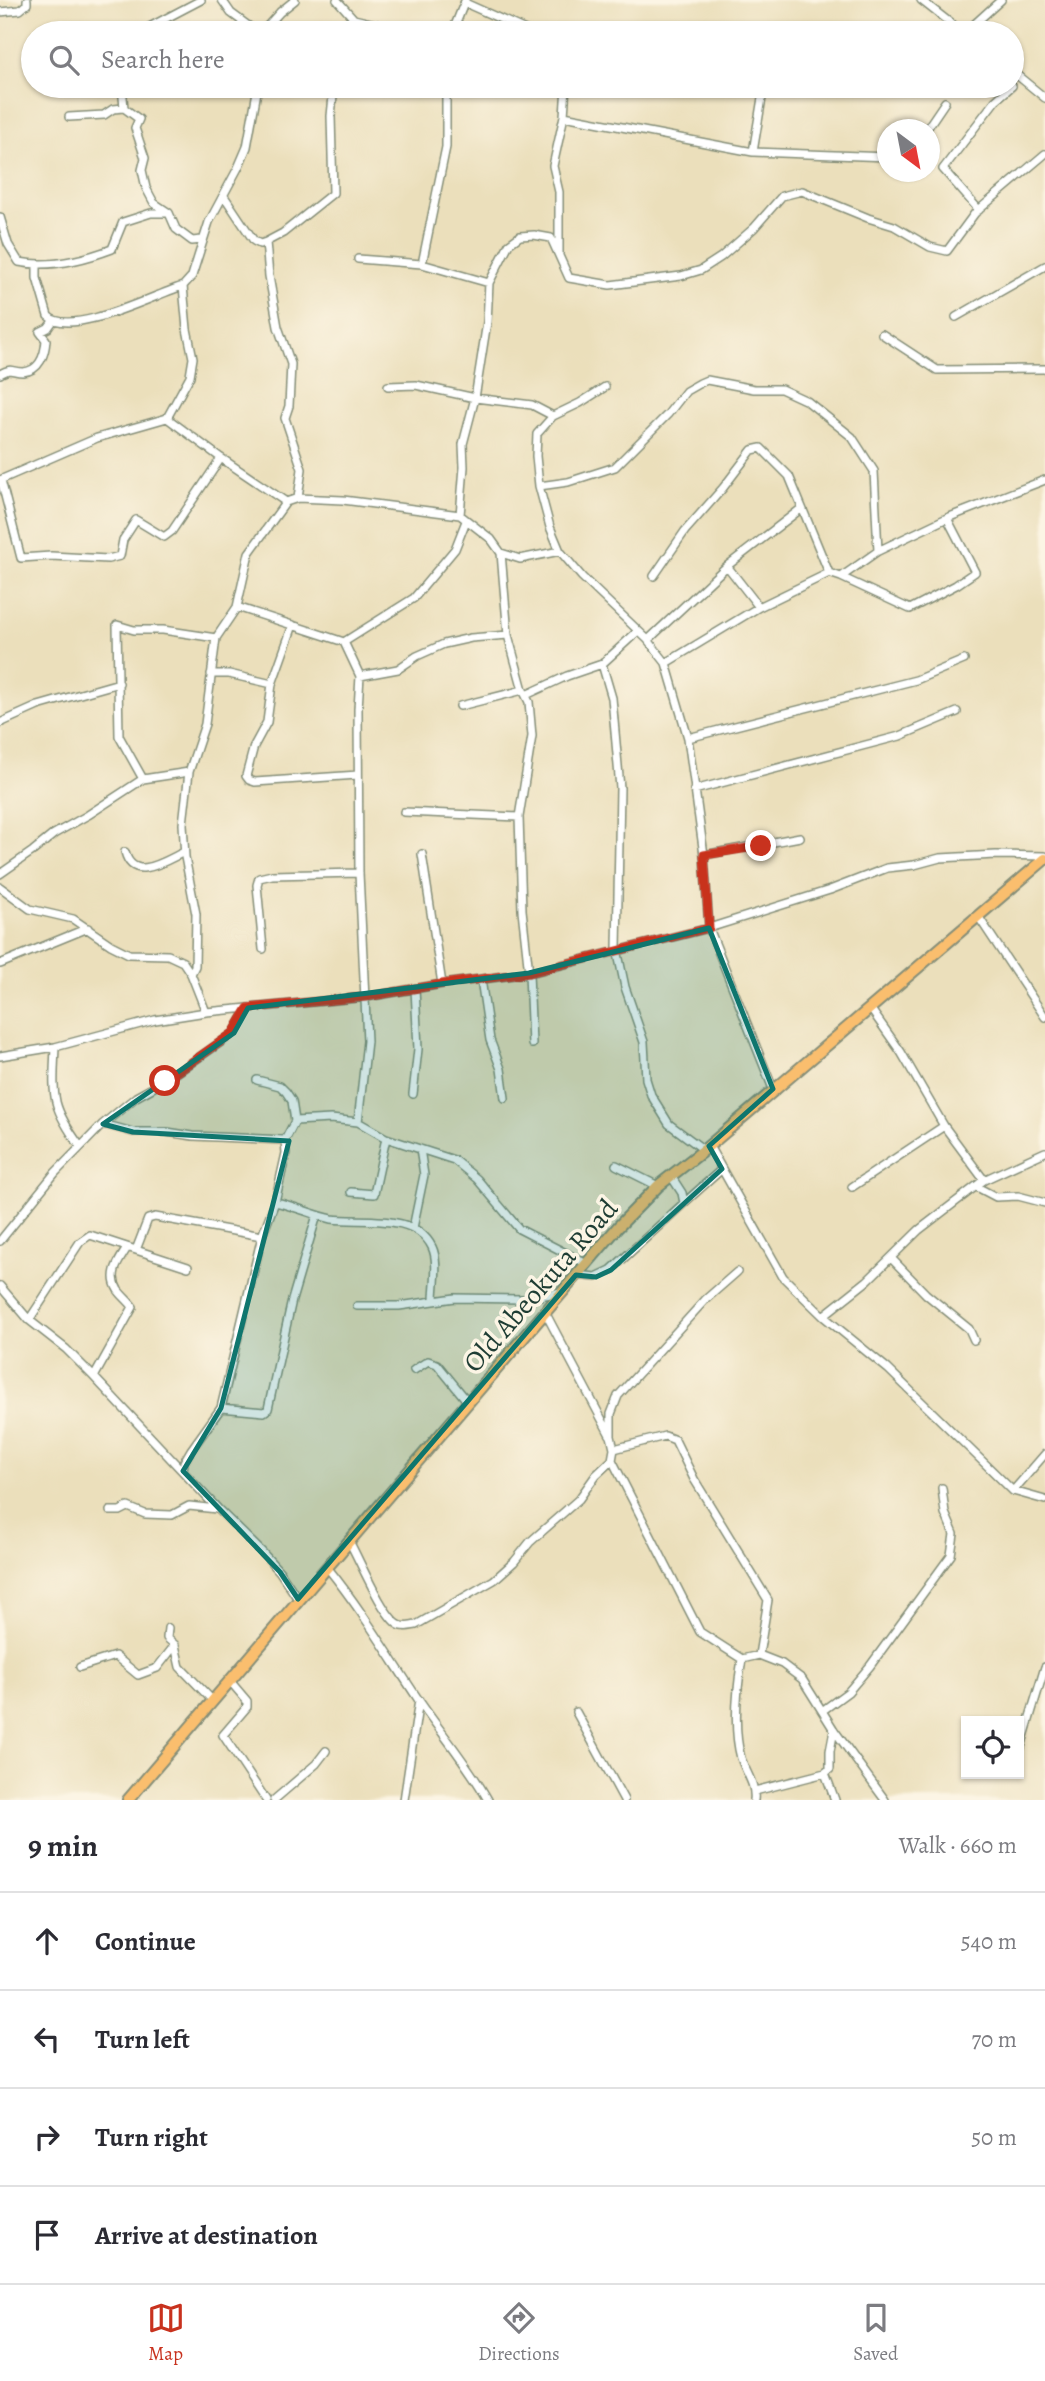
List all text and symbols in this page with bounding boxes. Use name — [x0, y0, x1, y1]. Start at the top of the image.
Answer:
search box — [21, 21, 1024, 98]
icon: search — [45, 41, 83, 79]
text: Search here — [101, 42, 225, 77]
north arrow — [877, 119, 940, 182]
route end — [745, 830, 776, 861]
route start — [149, 1065, 180, 1096]
street label: Old Abeokuta Road — [455, 1190, 627, 1381]
map controls — [961, 1716, 1024, 1779]
button: locate — [961, 1716, 1024, 1779]
text: 9 min — [28, 1826, 98, 1866]
text: Walk · 660 m — [899, 1830, 1017, 1861]
icon: ahead — [28, 1922, 66, 1960]
text: Continue — [95, 1924, 196, 1959]
text: 540 m — [961, 1926, 1017, 1957]
icon: left — [28, 2020, 66, 2058]
text: Turn left — [95, 2022, 190, 2057]
text: 70 m — [971, 2024, 1017, 2055]
icon: right — [28, 2118, 66, 2156]
text: Turn right — [95, 2120, 208, 2155]
text: 50 m — [971, 2122, 1017, 2153]
icon: arrive — [28, 2216, 66, 2254]
text: Arrive at destination — [95, 2218, 318, 2253]
tab: Map — [147, 2299, 185, 2367]
tab: Directions — [478, 2299, 560, 2367]
tab: Saved — [853, 2299, 898, 2367]

